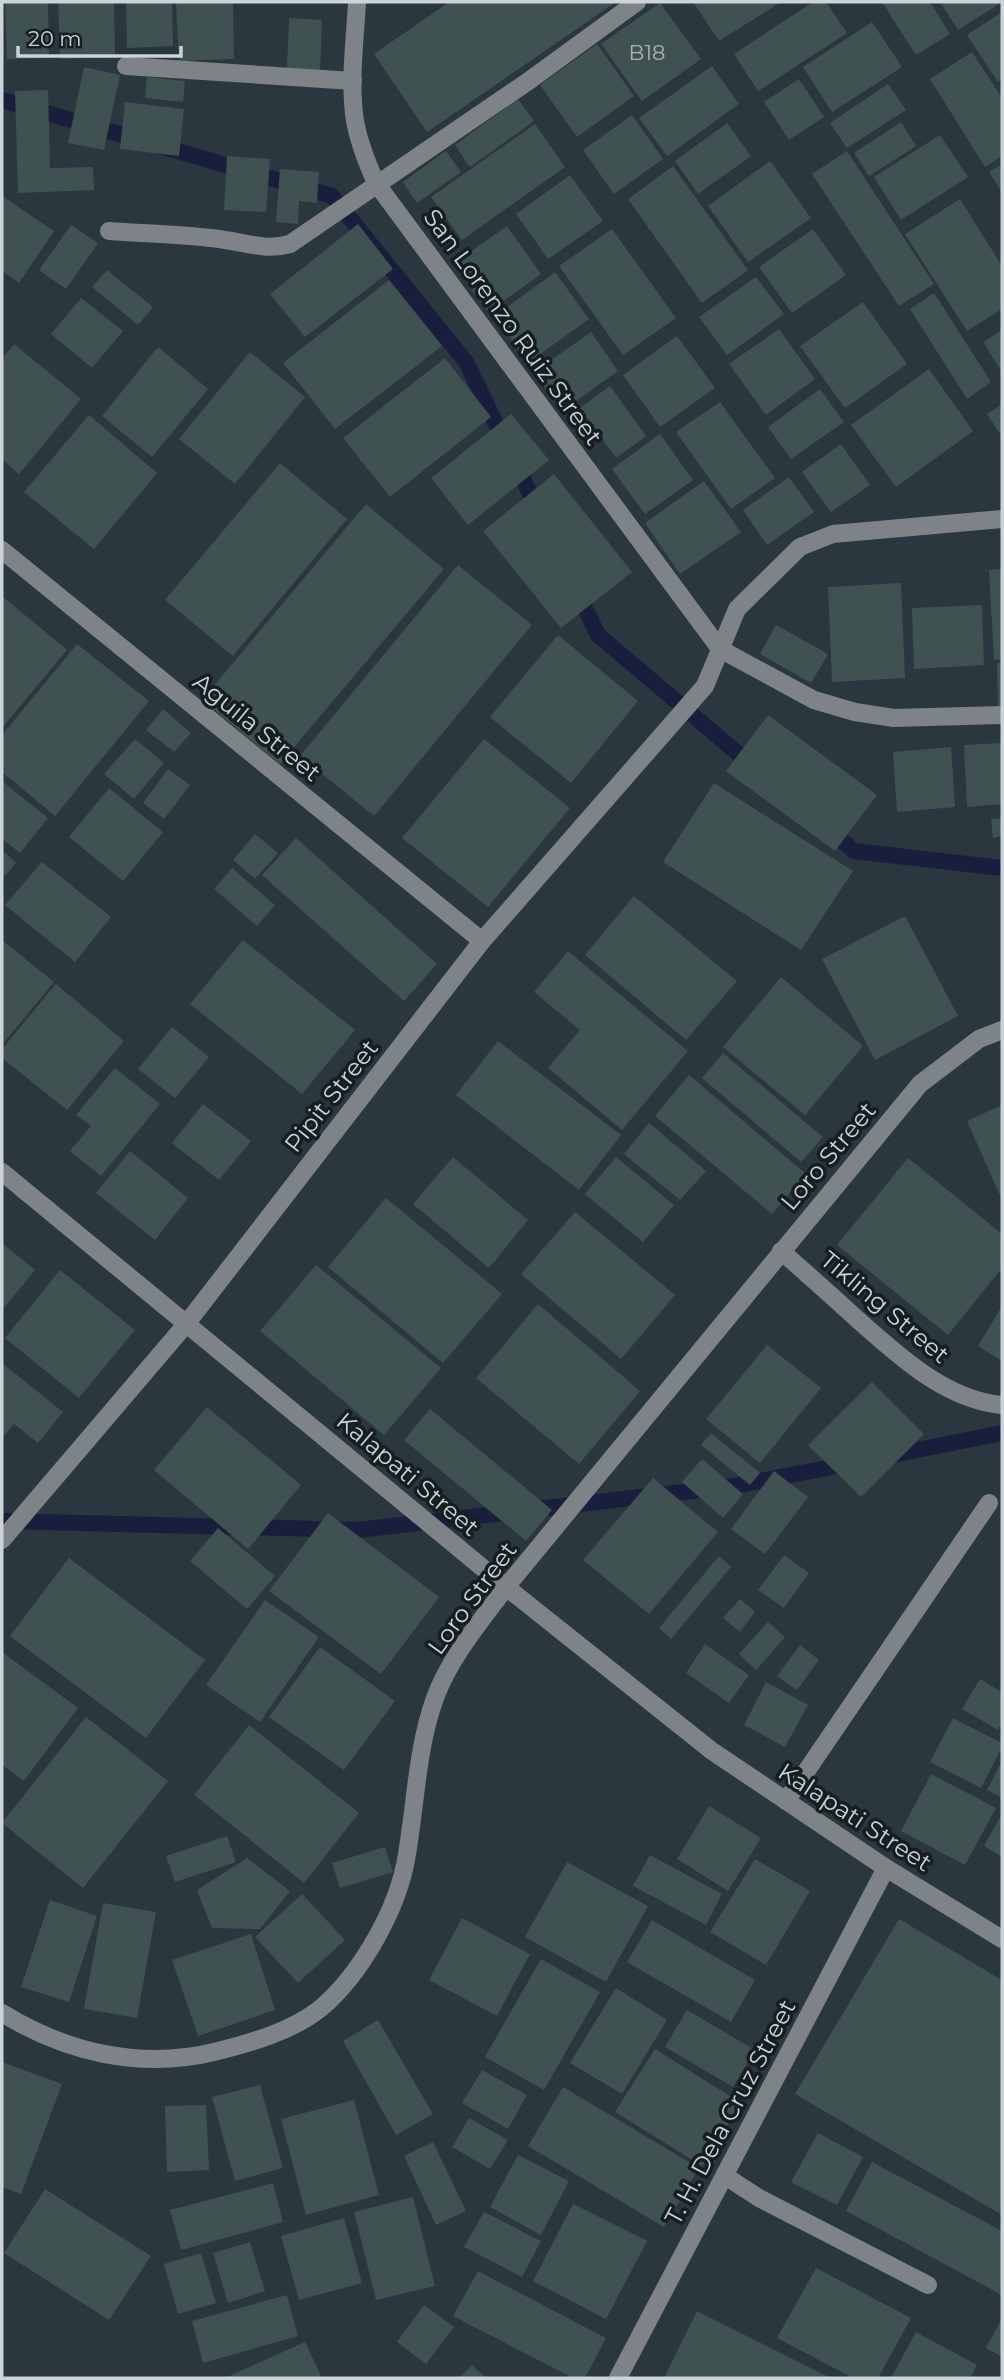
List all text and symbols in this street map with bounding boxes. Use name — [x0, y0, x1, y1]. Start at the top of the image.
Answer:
scale bar — [18, 14, 180, 58]
text: 20 m — [28, 26, 82, 51]
house number: B18 — [629, 40, 665, 65]
street label: San Lorenzo Ruiz Street — [418, 203, 609, 451]
street label: Aguila Street — [187, 667, 327, 787]
street label: Pipit Street — [278, 1034, 384, 1158]
street label: Loro Street — [774, 1096, 882, 1216]
street label: Tikling Street — [815, 1245, 955, 1369]
street label: Kalapati Street — [331, 1406, 485, 1542]
street label: Loro Street — [421, 1536, 523, 1660]
street label: Kalapati Street — [773, 1757, 937, 1877]
street label: T. H. Dela Cruz Street — [658, 1994, 802, 2229]

